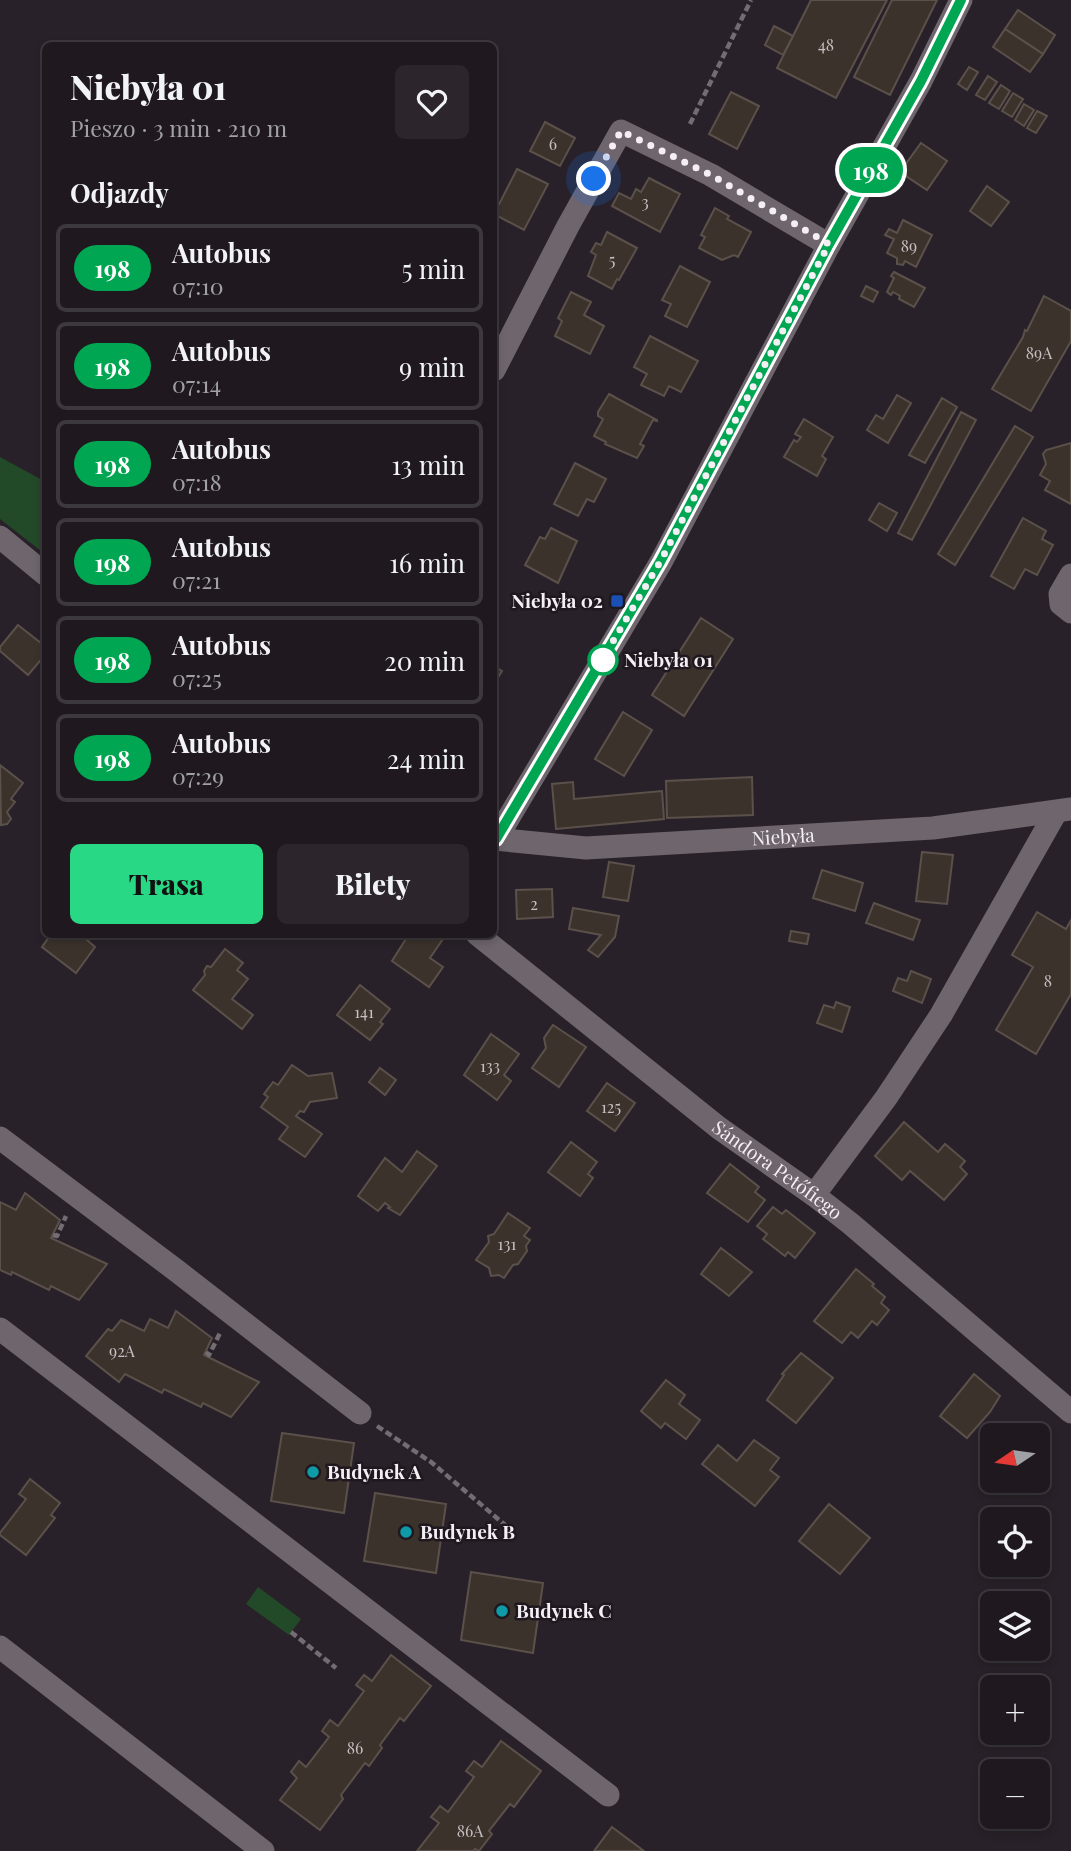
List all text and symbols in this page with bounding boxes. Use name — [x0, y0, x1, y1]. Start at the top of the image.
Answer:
house number: 48 — [818, 34, 834, 55]
text: Niebyła 01 — [70, 64, 226, 108]
button: heart — [395, 65, 469, 139]
text: Pieszo · 3 min · 210 m — [70, 112, 287, 143]
house number: 6 — [549, 133, 557, 154]
line badge: 198 — [831, 147, 911, 193]
text: 198 — [853, 154, 889, 186]
your location — [576, 161, 611, 196]
text: Odjazdy — [70, 175, 169, 210]
house number: 3 — [641, 191, 649, 212]
text: Autobus — [172, 235, 271, 270]
house number: 89 — [901, 235, 917, 256]
house number: 5 — [609, 249, 615, 270]
text: 5 min — [402, 251, 465, 286]
text: 198 — [95, 252, 130, 284]
text: 07:10 — [172, 270, 224, 301]
text: Autobus — [172, 333, 271, 368]
house number: 89A — [1026, 342, 1053, 363]
text: 9 min — [399, 349, 465, 384]
text: 198 — [95, 350, 130, 382]
text: 07:14 — [172, 368, 221, 399]
text: Autobus — [172, 431, 271, 466]
text: 13 min — [391, 447, 465, 482]
text: 198 — [95, 448, 130, 480]
text: 07:18 — [172, 466, 222, 497]
text: Autobus — [172, 529, 271, 564]
text: 16 min — [389, 545, 465, 580]
text: 198 — [95, 546, 130, 578]
text: 07:21 — [172, 564, 221, 595]
place label: Niebyła 02 — [511, 587, 603, 613]
marker: Niebyła 02 — [609, 593, 625, 609]
text: Autobus — [172, 627, 271, 662]
text: 20 min — [384, 643, 465, 678]
text: 198 — [95, 644, 130, 676]
marker: Niebyła 01 — [588, 645, 618, 675]
place label: Niebyła 01 — [624, 646, 713, 672]
text: 07:25 — [172, 662, 222, 693]
text: Autobus — [172, 725, 271, 760]
text: 24 min — [387, 741, 465, 776]
text: 198 — [95, 742, 130, 774]
text: 07:29 — [172, 760, 224, 791]
street label: Niebyła — [751, 821, 816, 850]
button: Trasa — [70, 844, 263, 924]
button: Bilety — [277, 844, 469, 924]
house number: 2 — [530, 893, 538, 914]
house number: 8 — [1044, 970, 1052, 991]
house number: 141 — [354, 1001, 374, 1022]
house number: 133 — [480, 1055, 500, 1076]
house number: 125 — [601, 1096, 621, 1117]
street label: Sándora Petőfiego — [707, 1114, 848, 1225]
house number: 131 — [498, 1233, 516, 1254]
house number: 92A — [109, 1340, 136, 1361]
north arrow — [980, 1423, 1050, 1493]
map controls — [980, 1423, 1050, 1829]
place label: Budynek A — [327, 1458, 421, 1484]
marker: Budynek A — [305, 1464, 321, 1480]
button: locate — [980, 1507, 1050, 1577]
place label: Budynek B — [420, 1518, 515, 1544]
marker: Budynek B — [398, 1524, 414, 1540]
button: layers — [980, 1591, 1050, 1661]
place label: Budynek C — [516, 1597, 612, 1623]
marker: Budynek C — [494, 1603, 510, 1619]
button: + — [980, 1675, 1050, 1745]
house number: 86 — [347, 1737, 363, 1758]
button: − — [980, 1759, 1050, 1829]
house number: 86A — [457, 1820, 484, 1841]

